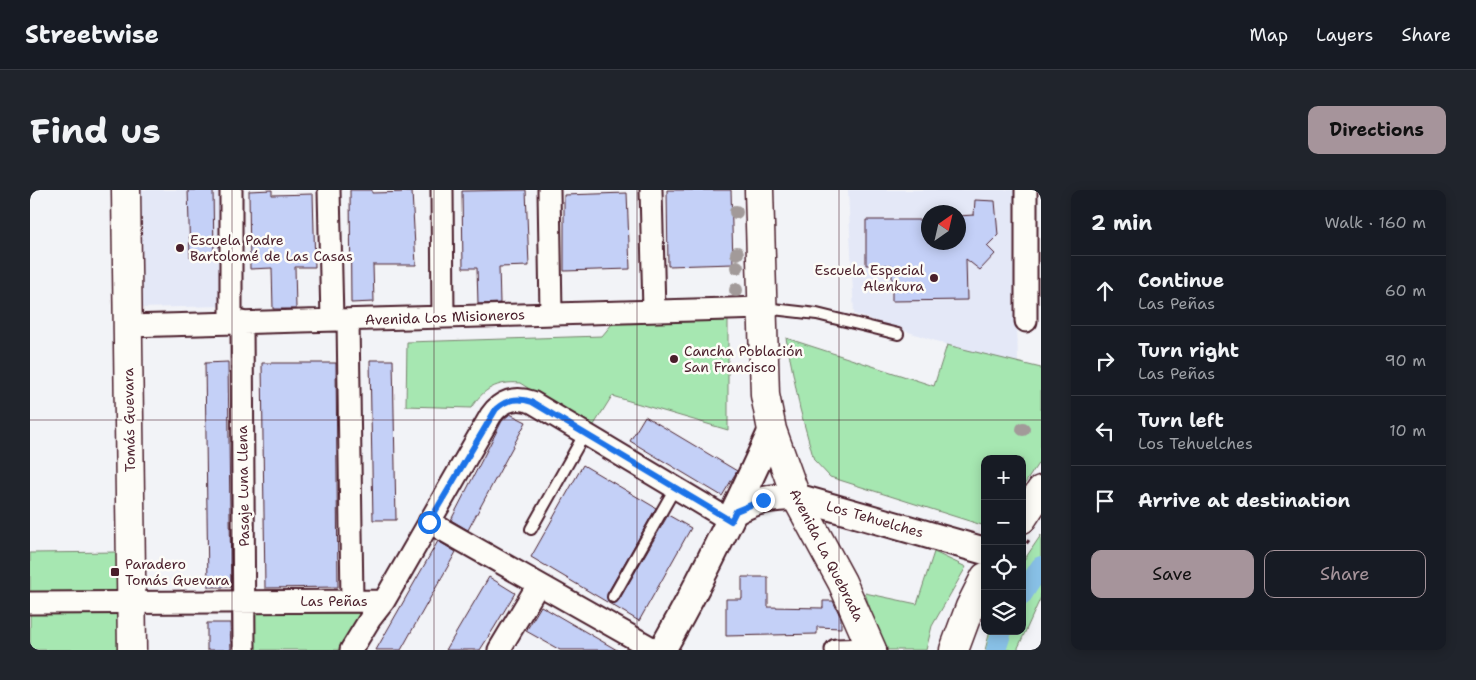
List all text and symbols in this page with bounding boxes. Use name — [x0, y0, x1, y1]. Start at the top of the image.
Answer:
text: Streetwise — [25, 19, 159, 51]
text: Map — [1250, 23, 1288, 47]
text: Layers — [1316, 23, 1373, 47]
text: Share — [1401, 23, 1451, 47]
button: Directions — [1308, 106, 1446, 154]
text: Find us — [30, 107, 161, 154]
north arrow — [921, 205, 966, 250]
text: 2 min — [1091, 209, 1152, 237]
text: Walk · 160 m — [1325, 212, 1426, 233]
place label: Escuela Padre Bartolomé de Las Casas — [190, 231, 353, 265]
marker: Escuela Padre Bartolomé de Las Casas — [174, 242, 186, 254]
place label: Escuela Especial Alenkura — [815, 261, 925, 295]
text: Continue — [1138, 268, 1224, 293]
marker: Escuela Especial Alenkura — [928, 272, 940, 284]
icon: ahead — [1091, 277, 1119, 305]
text: 60 m — [1385, 280, 1426, 301]
text: Las Peñas — [1138, 293, 1215, 314]
street label: Avenida Los Misioneros — [365, 305, 525, 329]
text: Turn right — [1138, 338, 1239, 363]
place label: Cancha Población San Francisco — [684, 342, 803, 376]
icon: right — [1091, 347, 1119, 375]
text: 90 m — [1385, 350, 1426, 371]
marker: Cancha Población San Francisco — [668, 353, 680, 365]
text: Las Peñas — [1138, 363, 1215, 384]
street label: Tomás Guevara — [119, 367, 139, 472]
text: Turn left — [1138, 408, 1224, 433]
icon: left — [1091, 417, 1119, 445]
text: 10 m — [1389, 420, 1426, 441]
street label: Pasaje Luna Llena — [233, 425, 253, 547]
text: Los Tehuelches — [1138, 433, 1253, 454]
map controls — [981, 455, 1026, 635]
button: + — [981, 455, 1026, 500]
street label: Avenida La Quebrada — [786, 486, 868, 625]
icon: arrive — [1091, 487, 1119, 515]
text: Arrive at destination — [1138, 488, 1350, 513]
route end — [752, 489, 775, 512]
street label: Los Tehuelches — [824, 496, 926, 542]
button: − — [981, 500, 1026, 545]
route start — [418, 511, 441, 534]
button: locate — [981, 545, 1026, 590]
button: Save — [1091, 550, 1254, 598]
button: Share — [1264, 550, 1426, 598]
place label: Paradero Tomás Guevara — [125, 555, 230, 589]
marker: Paradero Tomás Guevara — [109, 566, 121, 578]
button: layers — [981, 590, 1026, 635]
street label: Las Peñas — [300, 592, 368, 610]

